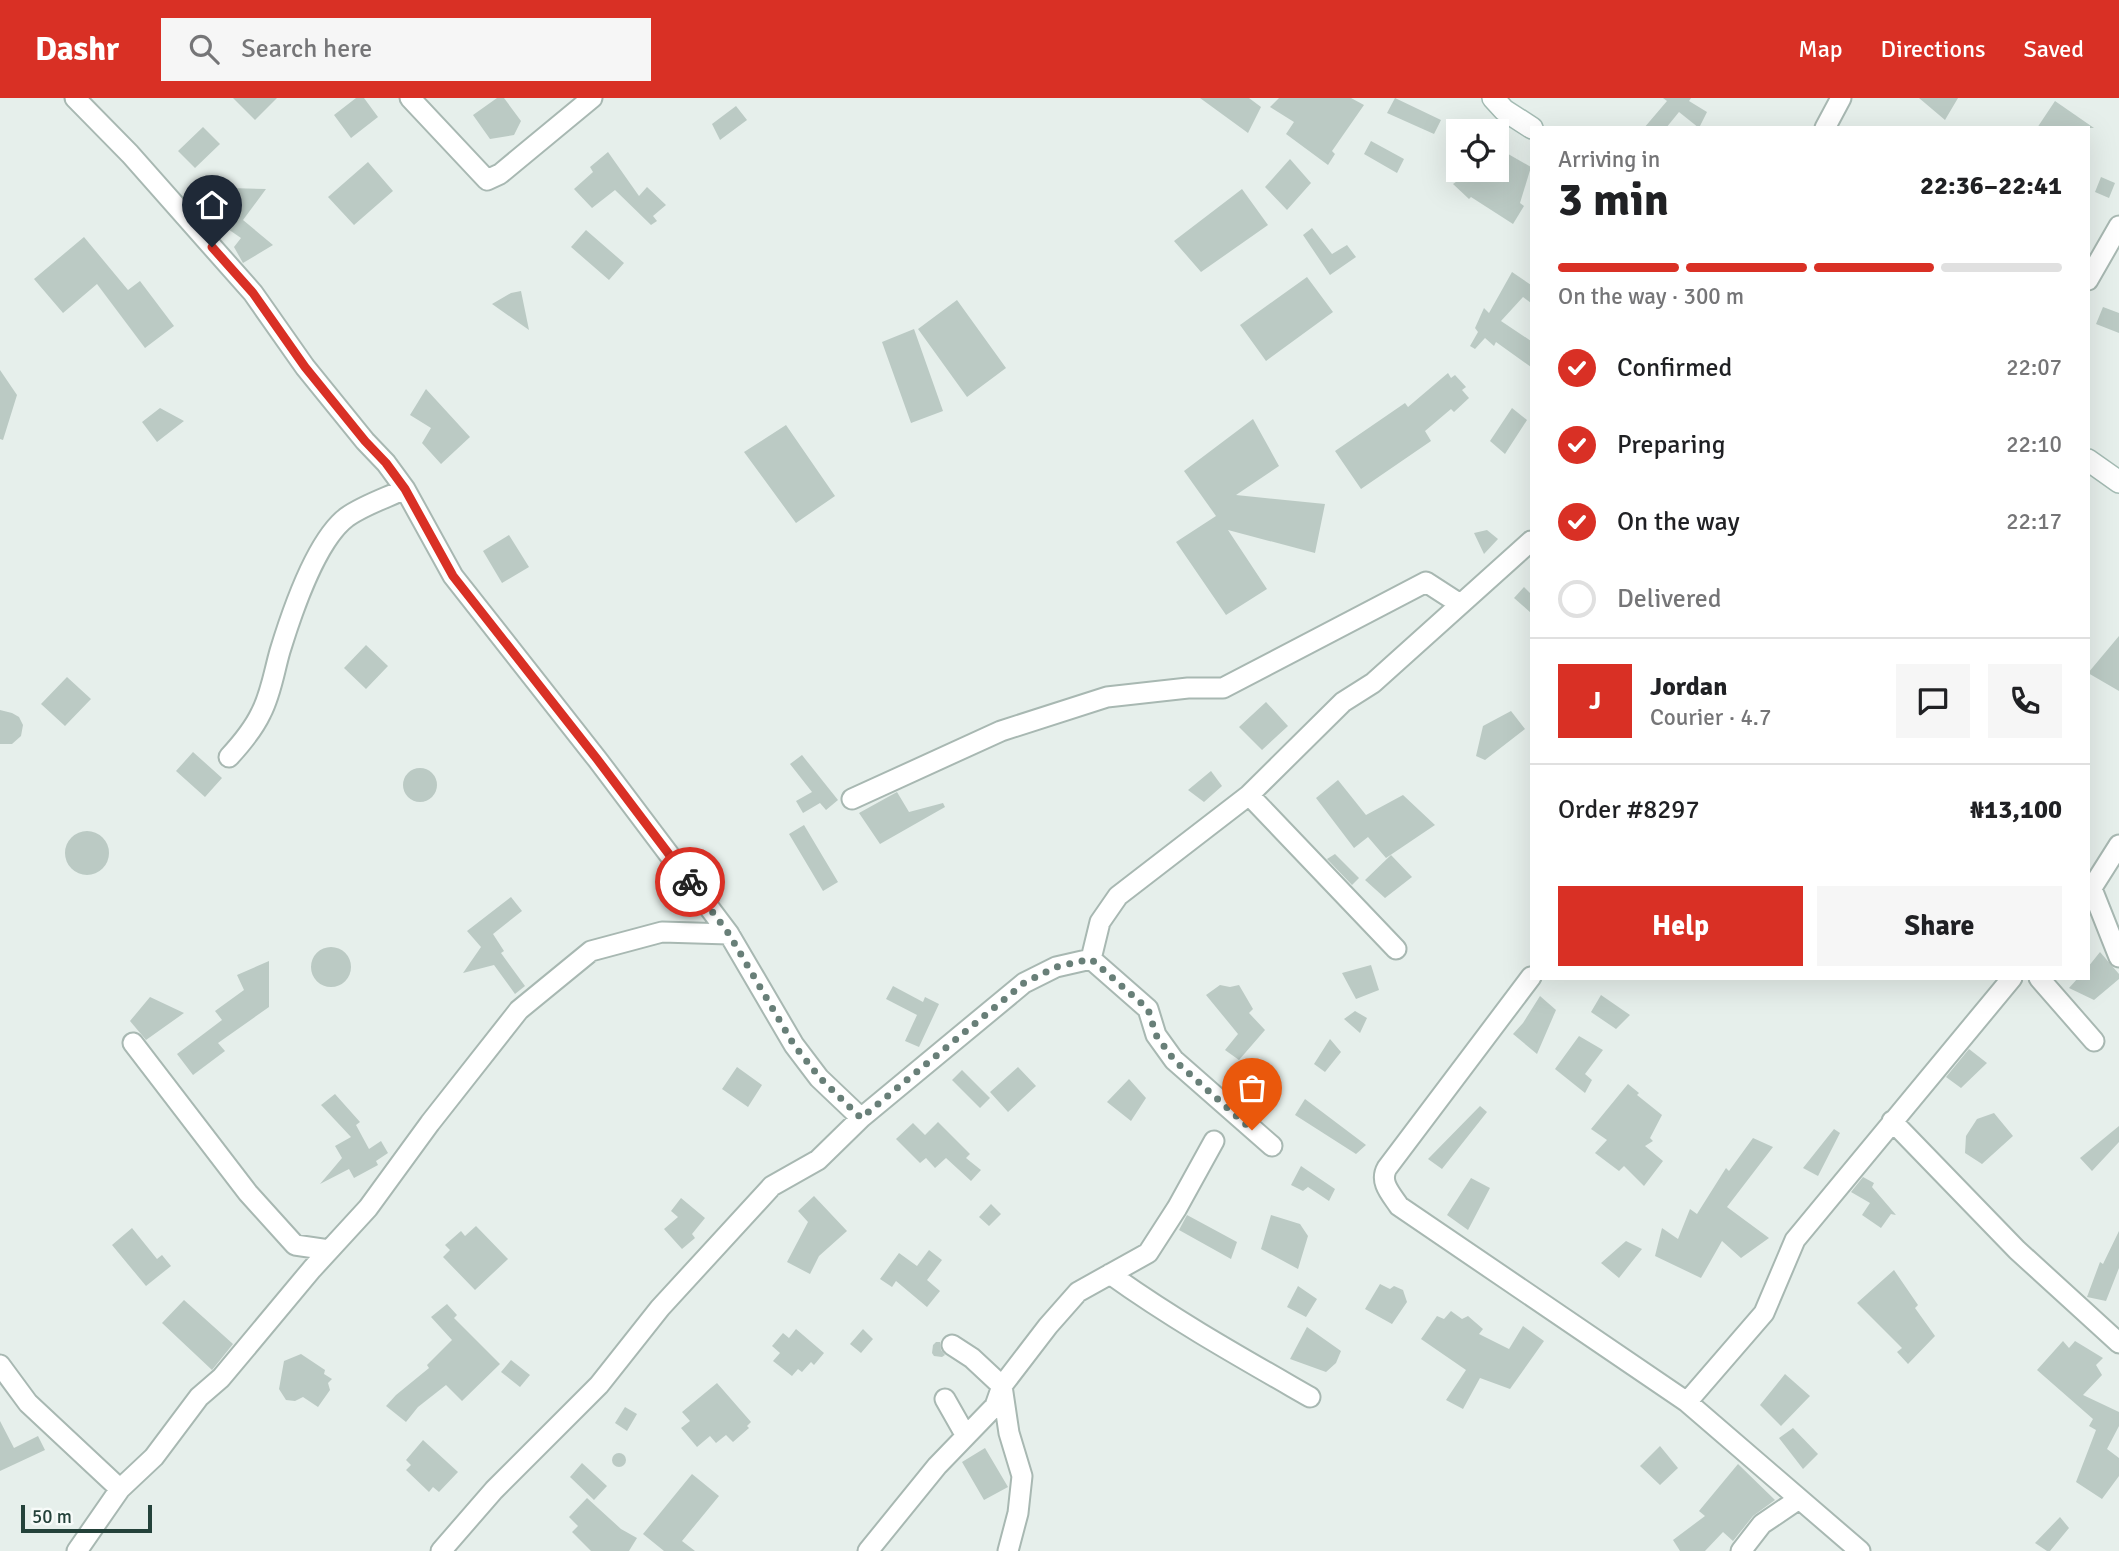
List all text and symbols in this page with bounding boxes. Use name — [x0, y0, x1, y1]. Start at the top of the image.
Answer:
search box — [161, 18, 651, 81]
text: Dashr — [35, 29, 119, 70]
icon: search — [185, 30, 223, 68]
text: Search here — [241, 33, 372, 65]
text: Map — [1798, 34, 1843, 64]
text: Directions — [1881, 34, 1986, 64]
text: Saved — [2024, 34, 2084, 64]
map controls — [1446, 119, 1509, 182]
button: locate — [1446, 119, 1509, 182]
text: Arriving in — [1558, 145, 1660, 174]
text: 22:36–22:41 — [1920, 170, 2062, 202]
text: 3 min — [1558, 172, 1669, 228]
pin — [182, 175, 242, 247]
icon: home — [193, 186, 231, 224]
text: On the way · 300 m — [1558, 282, 1744, 311]
icon: check — [1558, 349, 1596, 387]
text: Confirmed — [1617, 352, 1732, 384]
text: 22:07 — [2006, 353, 2062, 382]
icon: check — [1558, 426, 1596, 464]
text: Preparing — [1617, 429, 1725, 461]
text: 22:10 — [2006, 430, 2062, 459]
icon: check — [1558, 503, 1596, 541]
text: On the way — [1617, 506, 1740, 538]
text: 22:17 — [2006, 507, 2062, 536]
text: Delivered — [1617, 583, 1722, 615]
button: chat — [1896, 664, 1970, 738]
button: phone — [1988, 664, 2062, 738]
text: Jordan — [1650, 671, 1727, 703]
text: J — [1589, 685, 1601, 717]
text: Courier · 4.7 — [1650, 703, 1771, 732]
text: Order #8297 — [1558, 794, 1699, 826]
text: ₦13,100 — [1970, 794, 2062, 826]
courier — [655, 847, 725, 917]
icon: bike — [671, 863, 709, 901]
button: Help — [1558, 886, 1803, 966]
button: Share — [1817, 886, 2062, 966]
pin — [1222, 1058, 1282, 1130]
icon: bag — [1233, 1069, 1271, 1107]
scale bar — [21, 1502, 152, 1534]
text: 50 m — [32, 1505, 72, 1529]

